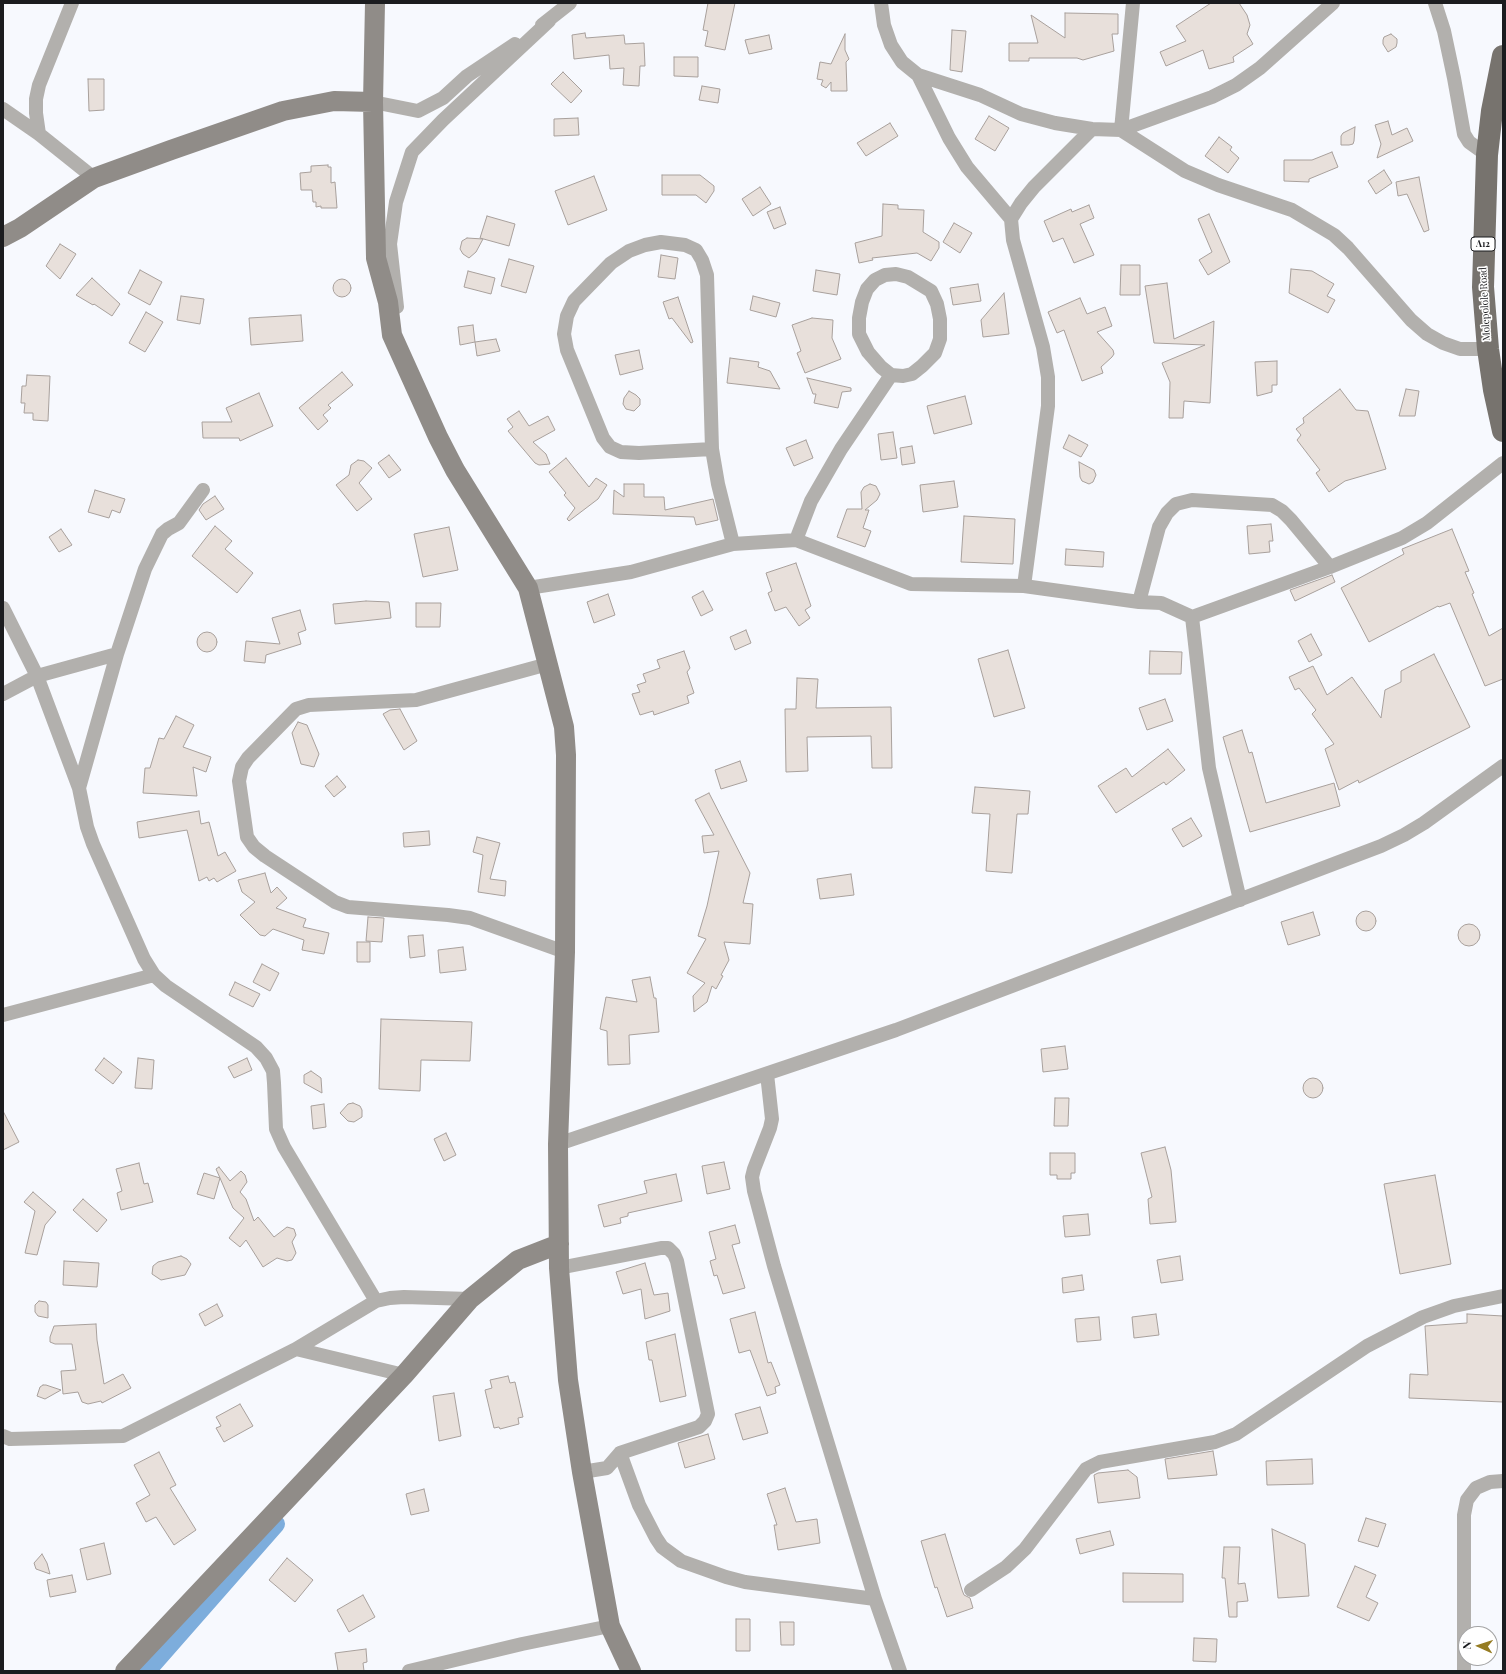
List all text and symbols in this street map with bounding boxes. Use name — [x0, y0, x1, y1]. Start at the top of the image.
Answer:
road number: A12 — [1471, 237, 1495, 251]
street label: Molepolole Road — [1477, 267, 1493, 341]
north arrow — [1458, 1626, 1498, 1666]
text: N — [1459, 1641, 1474, 1650]

